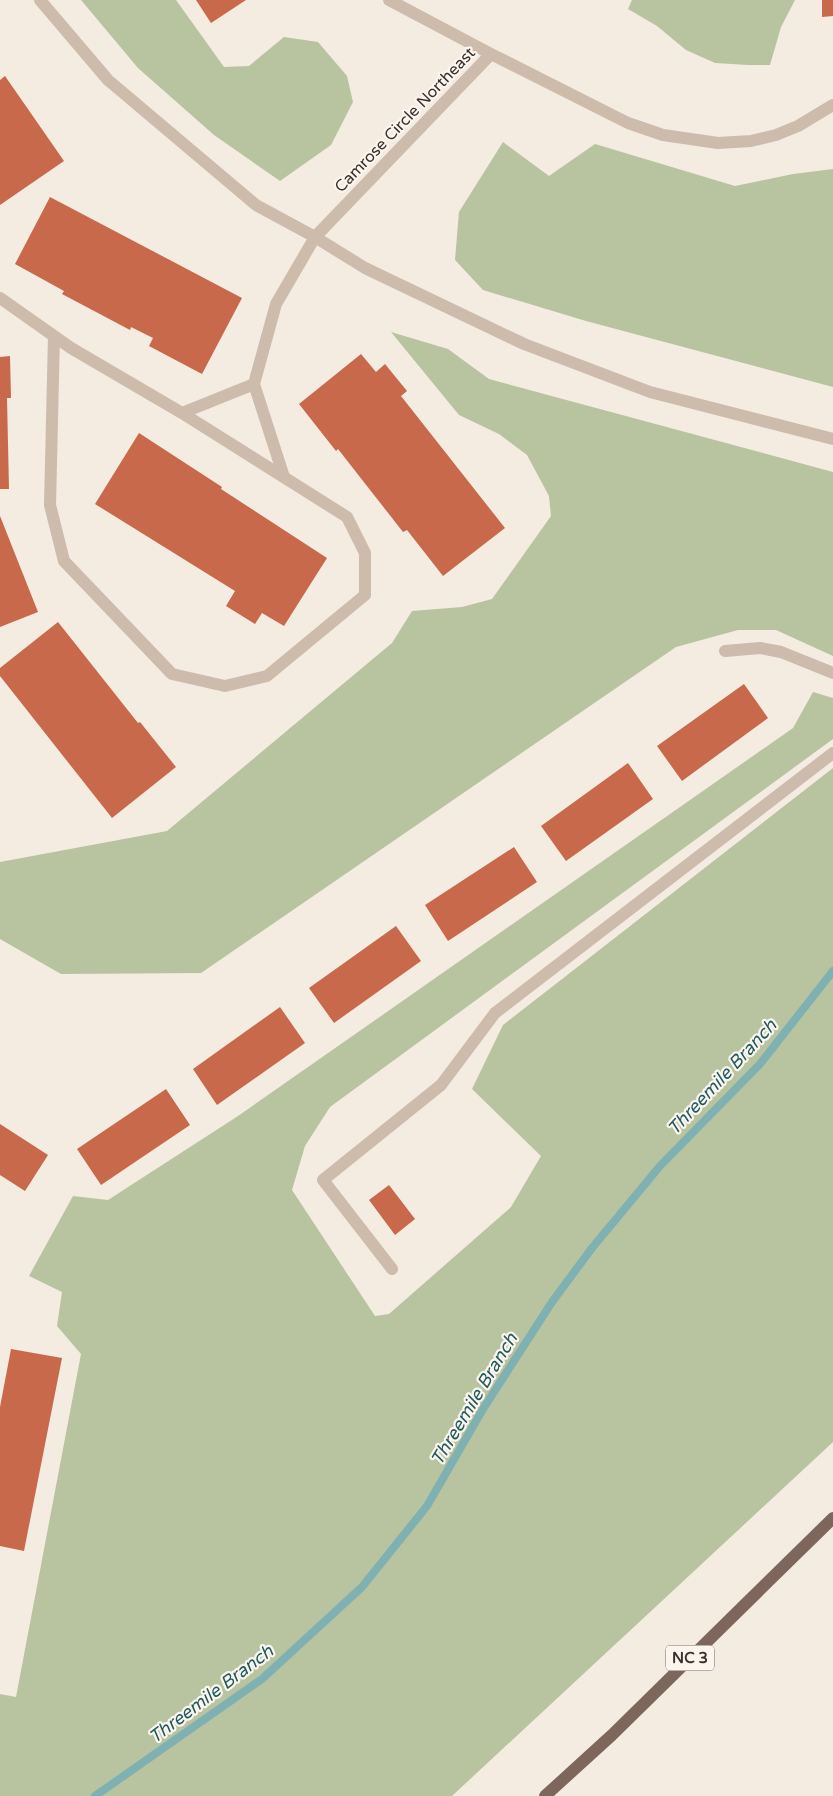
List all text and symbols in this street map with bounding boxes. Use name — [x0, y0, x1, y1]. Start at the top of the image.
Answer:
street label: Camrose Circle Northeast — [330, 43, 480, 197]
water label: Threemile Branch — [663, 1014, 782, 1139]
water label: Threemile Branch — [426, 1328, 523, 1469]
water label: Threemile Branch — [144, 1639, 278, 1748]
road number: NC 3 — [666, 1646, 714, 1670]

